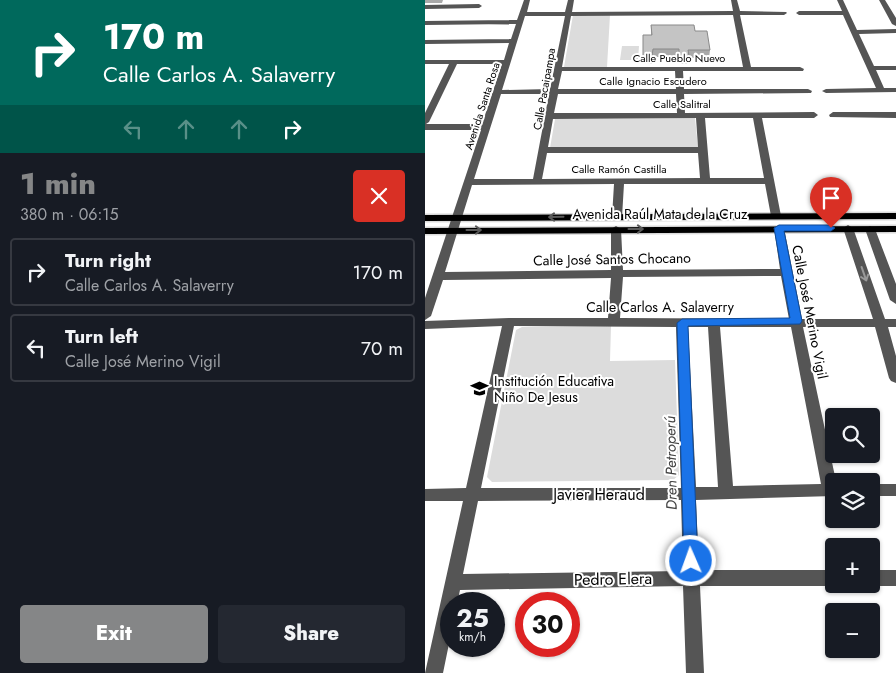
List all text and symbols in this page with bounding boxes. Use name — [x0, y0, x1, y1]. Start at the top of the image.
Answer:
text: 170 m — [103, 12, 204, 62]
icon: right — [20, 20, 85, 85]
street label: Calle Pacaipampa — [529, 47, 559, 131]
street label: Calle Pueblo Nuevo — [633, 50, 725, 66]
text: Calle Carlos A. Salaverry — [103, 58, 335, 90]
street label: Avenida Santa Rosa — [460, 60, 504, 152]
street label: Calle Ignacio Escudero — [599, 73, 707, 89]
street label: Calle Salitral — [653, 96, 711, 112]
icon: left — [119, 115, 147, 143]
icon: ahead — [172, 115, 200, 143]
icon: ahead — [225, 115, 253, 143]
icon: right — [278, 115, 306, 143]
street label: Calle Ramón Castilla — [571, 161, 667, 177]
text: 1 min — [20, 162, 96, 205]
button: close — [353, 170, 405, 222]
pin — [810, 177, 852, 228]
icon: arrive — [817, 184, 845, 212]
text: 380 m · 06:15 — [20, 203, 119, 226]
street label: Avenida Raúl Mata de la Cruz — [572, 204, 748, 224]
one-way arrow — [548, 213, 564, 222]
one-way arrow — [628, 224, 644, 234]
one-way arrow — [465, 225, 481, 235]
street label: Calle José Merino Vigil — [787, 243, 833, 381]
text: Turn right — [65, 247, 151, 274]
street label: Calle José Santos Chocano — [533, 248, 691, 270]
icon: right — [22, 258, 50, 286]
text: 170 m — [353, 259, 403, 286]
one-way arrow — [859, 266, 869, 282]
text: Calle Carlos A. Salaverry — [65, 274, 234, 297]
street label: Calle Carlos A. Salaverry — [586, 297, 735, 317]
text: Turn left — [65, 323, 138, 350]
icon: left — [22, 334, 50, 362]
text: 70 m — [361, 335, 403, 362]
text: Calle José Merino Vigil — [65, 350, 221, 373]
place label: Institución Educativa Niño De Jesus — [494, 371, 614, 407]
school or university icon: Institución Educativa Niño De Jesus — [470, 379, 490, 399]
map controls — [825, 408, 880, 658]
button: search — [825, 408, 880, 463]
water label: Dren Petroperú — [659, 415, 683, 510]
button: layers — [825, 473, 880, 528]
street label: Javier Heraud — [551, 483, 645, 506]
position arrow — [664, 534, 716, 586]
button: + — [825, 538, 880, 593]
street label: Pedro Elera — [574, 567, 652, 591]
speed limit sign: 30 — [515, 592, 580, 657]
text: 25 — [456, 600, 489, 636]
button: − — [825, 603, 880, 658]
button: Exit — [20, 605, 208, 663]
button: Share — [218, 605, 405, 663]
text: km/h — [459, 628, 486, 646]

